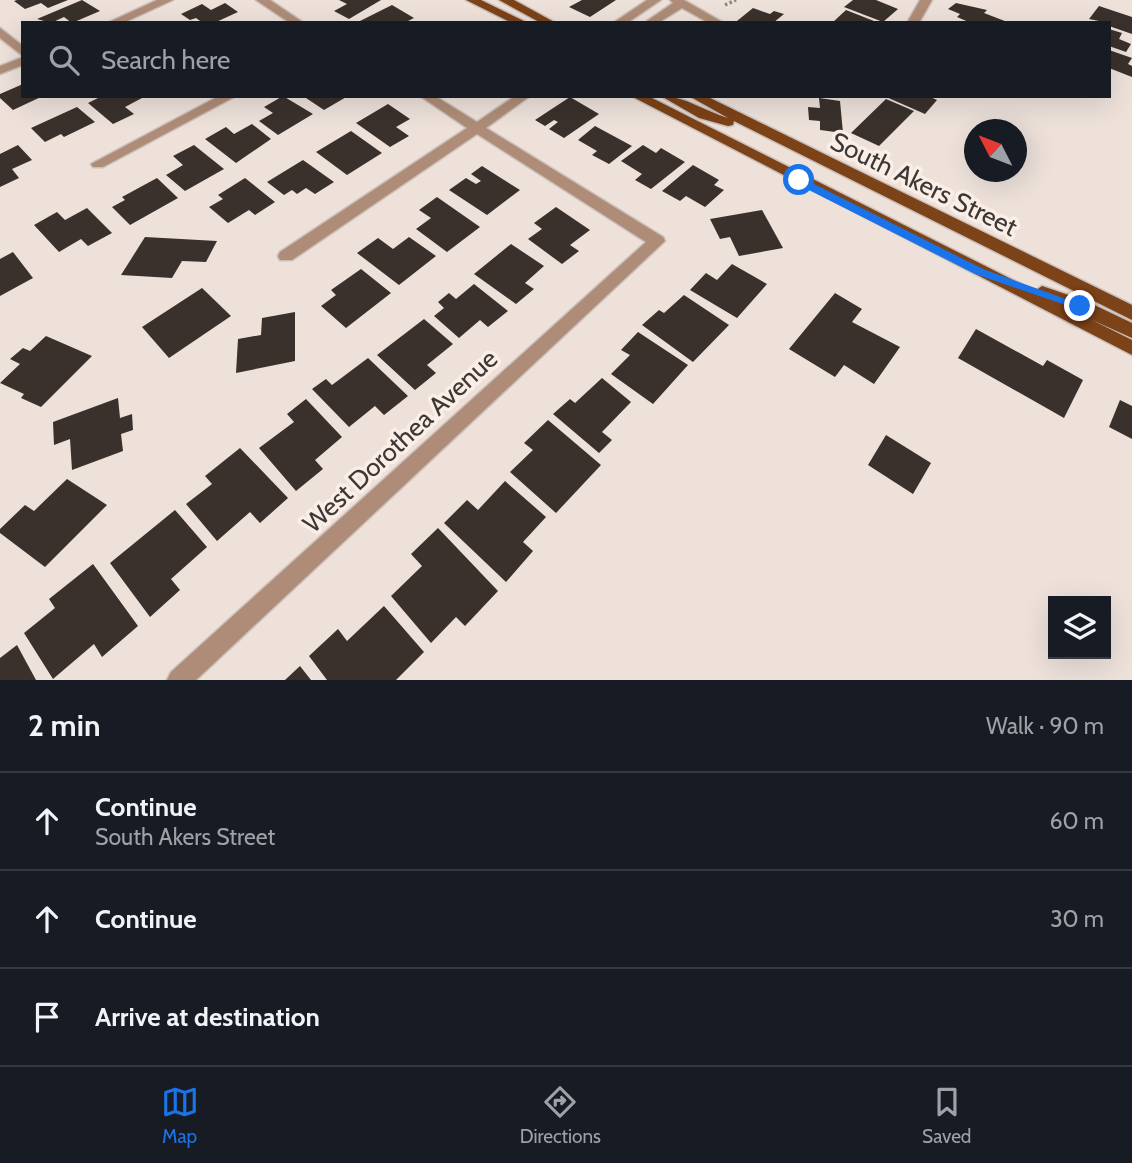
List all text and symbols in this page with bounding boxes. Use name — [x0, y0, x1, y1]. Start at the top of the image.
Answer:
search box — [21, 21, 1111, 98]
icon: search — [45, 41, 83, 79]
text: Search here — [101, 44, 230, 76]
north arrow — [964, 119, 1027, 182]
street label: South Akers Street — [825, 125, 1023, 243]
route start — [783, 164, 814, 195]
route end — [1064, 290, 1095, 321]
street label: West Dorothea Avenue — [296, 343, 504, 539]
map controls — [1048, 596, 1111, 659]
button: layers — [1048, 596, 1111, 659]
text: 2 min — [28, 707, 100, 744]
text: Walk · 90 m — [986, 712, 1104, 740]
text: Continue — [95, 791, 197, 823]
icon: ahead — [28, 802, 66, 840]
text: 60 m — [1050, 807, 1104, 835]
text: South Akers Street — [95, 823, 275, 851]
icon: ahead — [28, 900, 66, 938]
text: Continue — [95, 903, 197, 935]
text: 30 m — [1050, 905, 1104, 933]
icon: arrive — [28, 998, 66, 1036]
text: Arrive at destination — [95, 1001, 320, 1033]
tab: Map — [161, 1083, 199, 1148]
tab: Directions — [520, 1083, 601, 1148]
tab: Saved — [922, 1083, 971, 1148]

